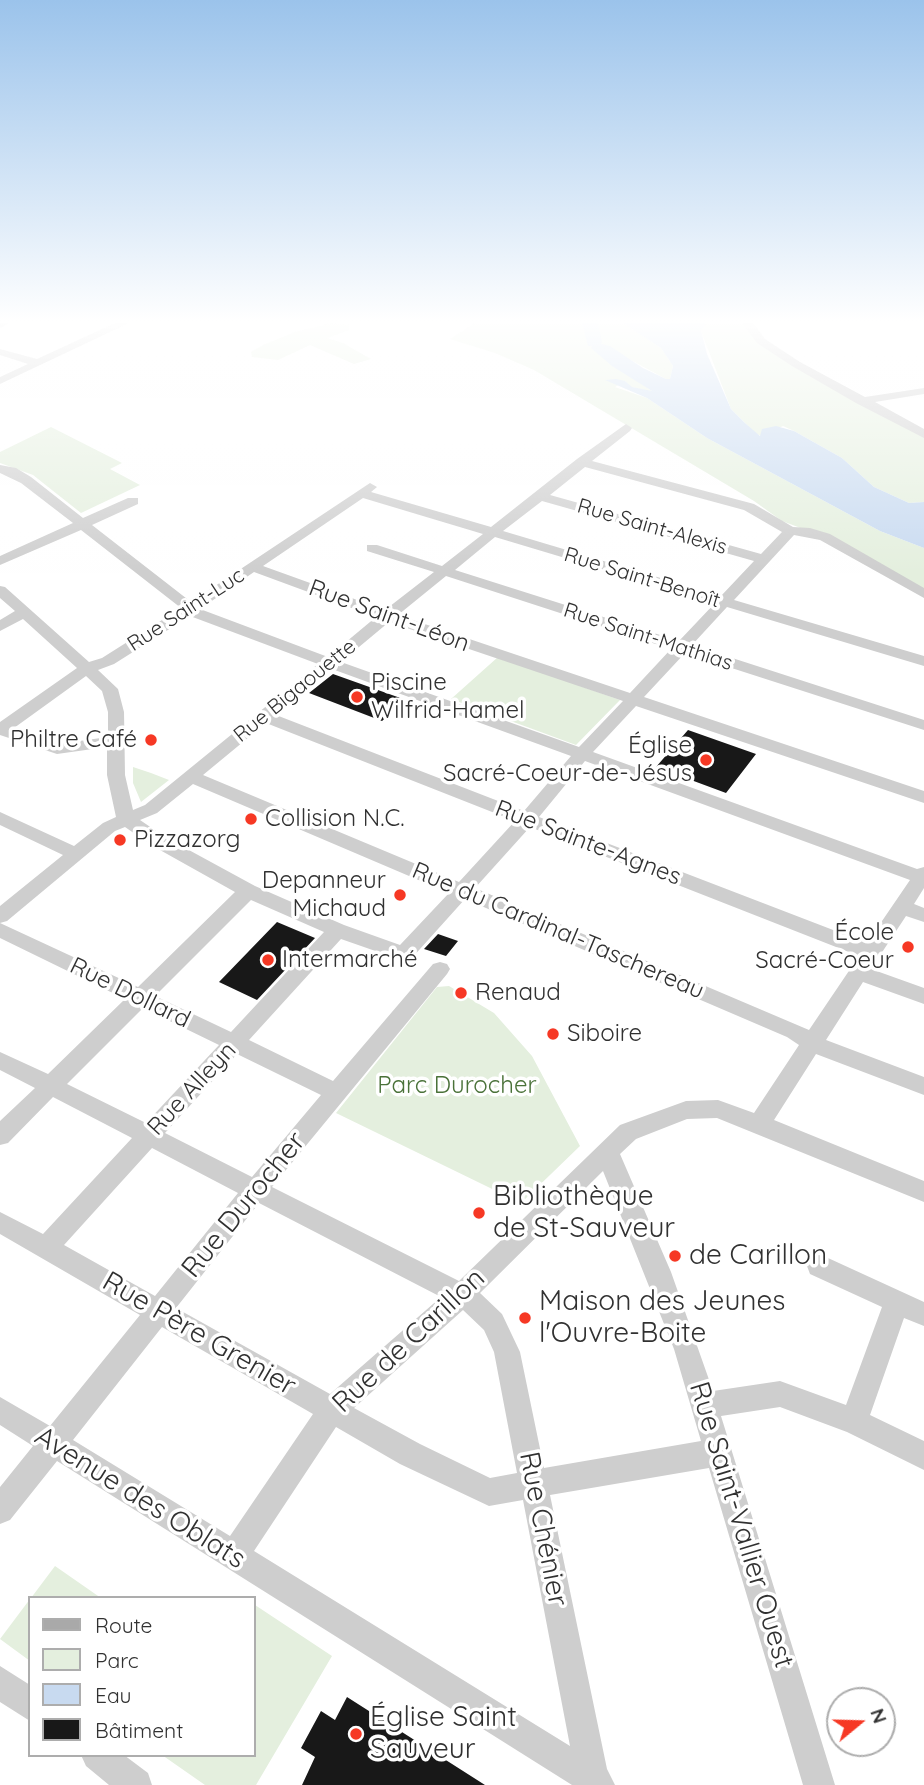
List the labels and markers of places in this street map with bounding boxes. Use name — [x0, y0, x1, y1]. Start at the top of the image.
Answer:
place label: Piscine Wilfrid-Hamel — [371, 669, 525, 725]
marker: Piscine Wilfrid-Hamel — [349, 689, 365, 705]
place label: Philtre Café — [10, 726, 137, 754]
marker: Philtre Café — [143, 732, 159, 748]
place label: Église Sacré-Coeur-de-Jésus — [443, 732, 692, 788]
marker: Église Sacré-Coeur-de-Jésus — [698, 752, 714, 768]
place label: Collision N.C. — [265, 805, 404, 833]
marker: Collision N.C. — [243, 811, 259, 827]
place label: Pizzazorg — [134, 826, 241, 854]
marker: Pizzazorg — [112, 832, 128, 848]
place label: Depanneur Michaud — [262, 867, 386, 923]
marker: Depanneur Michaud — [392, 887, 408, 903]
place label: École Sacré-Coeur — [755, 919, 894, 975]
marker: École Sacré-Coeur — [900, 939, 916, 955]
place label: Intermarché — [282, 946, 417, 974]
marker: Intermarché — [260, 952, 276, 968]
place label: Renaud — [475, 979, 561, 1007]
marker: Renaud — [453, 985, 469, 1001]
place label: Siboire — [567, 1020, 642, 1048]
marker: Siboire — [545, 1026, 561, 1042]
place label: Bibliothèque de St-Sauveur — [493, 1180, 675, 1246]
marker: Bibliothèque de St-Sauveur — [471, 1205, 487, 1221]
place label: de Carillon — [689, 1239, 827, 1273]
marker: de Carillon — [667, 1248, 683, 1264]
place label: Maison des Jeunes l'Ouvre-Boite — [539, 1285, 785, 1351]
marker: Maison des Jeunes l'Ouvre-Boite — [517, 1310, 533, 1326]
place label: Église Saint Sauveur — [370, 1701, 517, 1767]
marker: Église Saint Sauveur — [348, 1726, 364, 1742]

